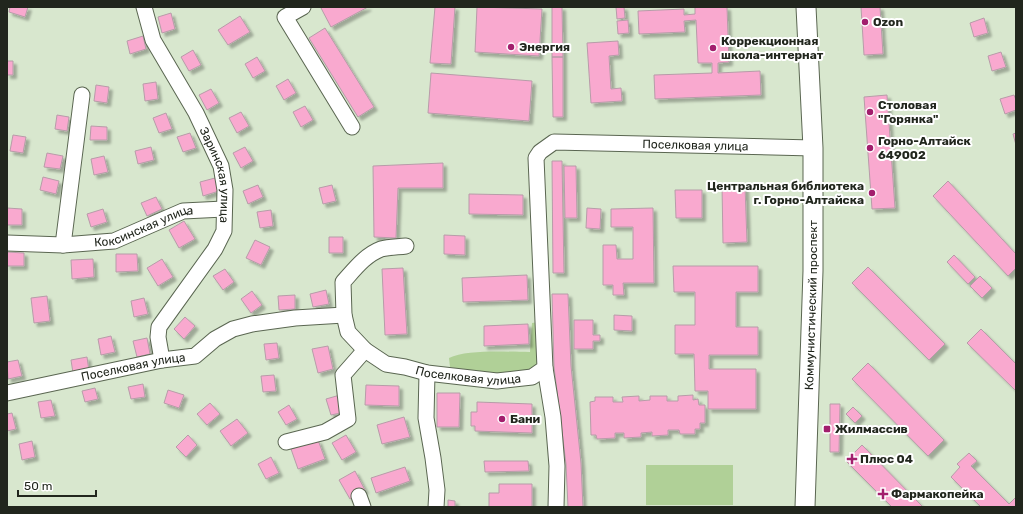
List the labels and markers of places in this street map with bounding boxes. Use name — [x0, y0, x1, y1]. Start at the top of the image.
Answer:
place label: Ozon — [873, 15, 903, 29]
marker: Ozon — [860, 17, 870, 27]
place label: Коррекционная школа-интернат — [721, 34, 824, 62]
place label: Энергия — [519, 40, 570, 54]
marker: Энергия — [506, 42, 516, 52]
marker: Коррекционная школа-интернат — [708, 43, 718, 53]
place label: Столовая "Горянка" — [878, 98, 938, 126]
marker: Столовая "Горянка" — [865, 107, 875, 117]
place label: Горно-Алтайск 649002 — [878, 134, 972, 162]
marker: Горно-Алтайск 649002 — [865, 143, 875, 153]
place label: Центральная библиотека г. Горно-Алтайска — [707, 179, 864, 207]
marker: Центральная библиотека г. Горно-Алтайска — [867, 188, 877, 198]
place label: Бани — [510, 412, 541, 426]
marker: Бани — [497, 414, 507, 424]
place label: Жилмассив — [835, 422, 908, 436]
marker: Жилмассив — [822, 424, 832, 434]
place label: Плюс 04 — [860, 452, 913, 466]
marker: Плюс 04 — [847, 454, 857, 464]
place label: Фармакопейка — [891, 487, 984, 501]
marker: Фармакопейка — [878, 489, 888, 499]

